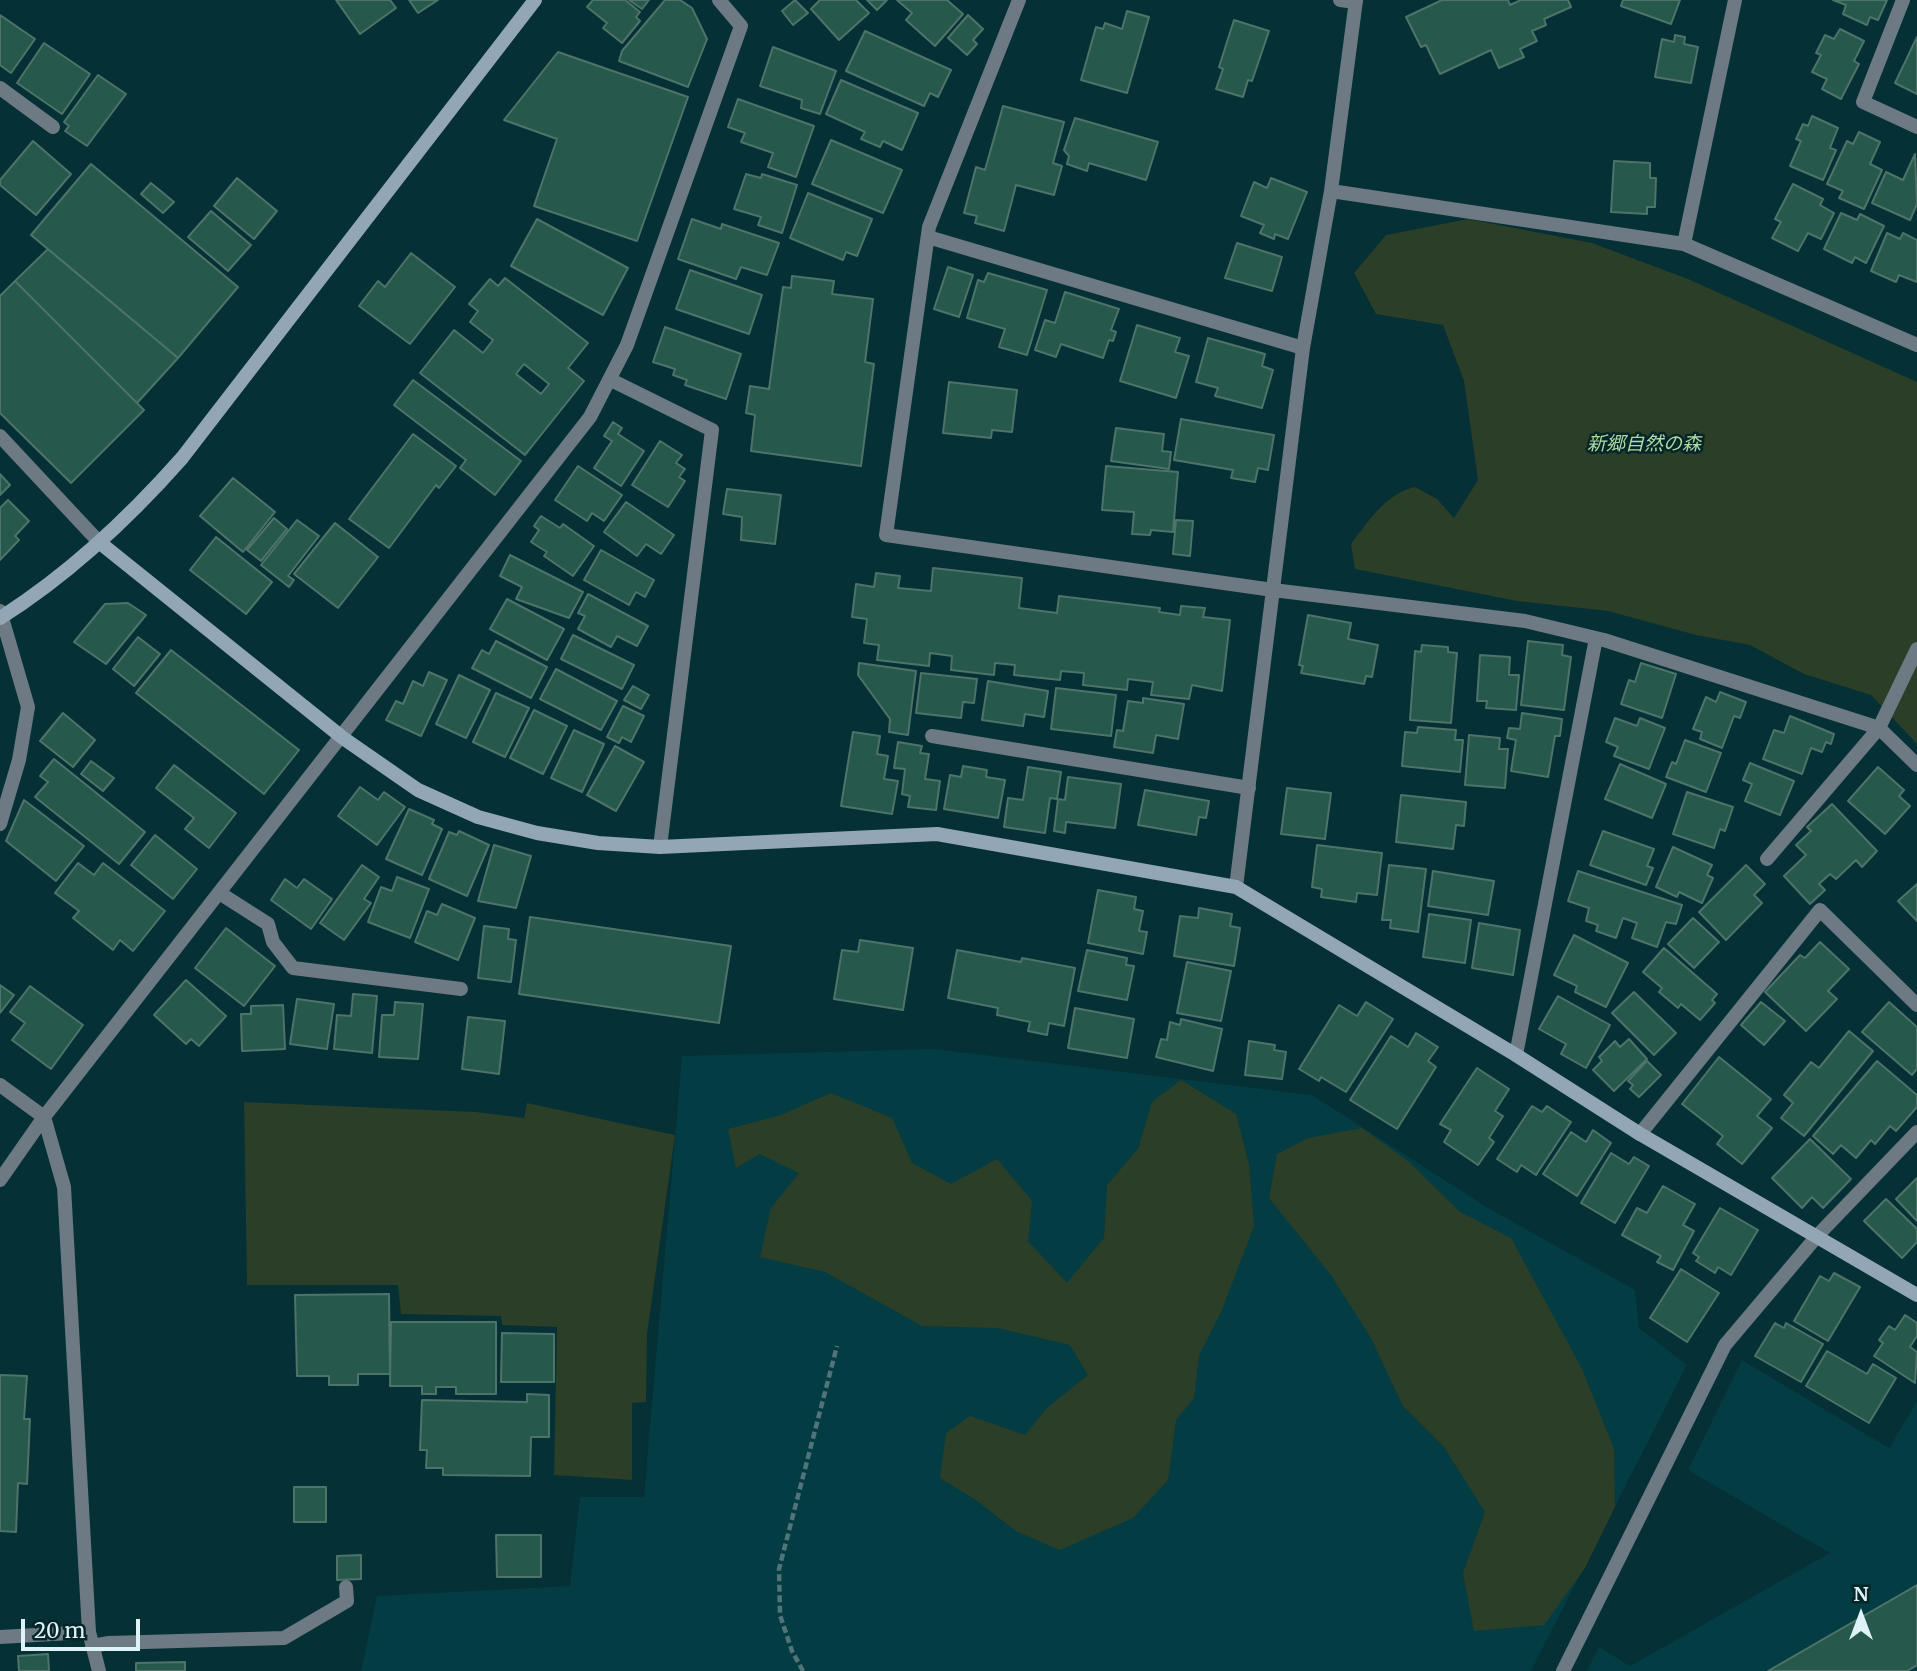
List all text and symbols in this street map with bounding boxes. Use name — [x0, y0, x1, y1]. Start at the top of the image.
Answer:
park label: 新郷自然の森 — [1587, 434, 1701, 456]
north arrow — [1826, 1580, 1896, 1650]
text: N — [1853, 1582, 1869, 1606]
scale bar — [24, 1604, 144, 1648]
text: 20 m — [34, 1617, 85, 1644]

